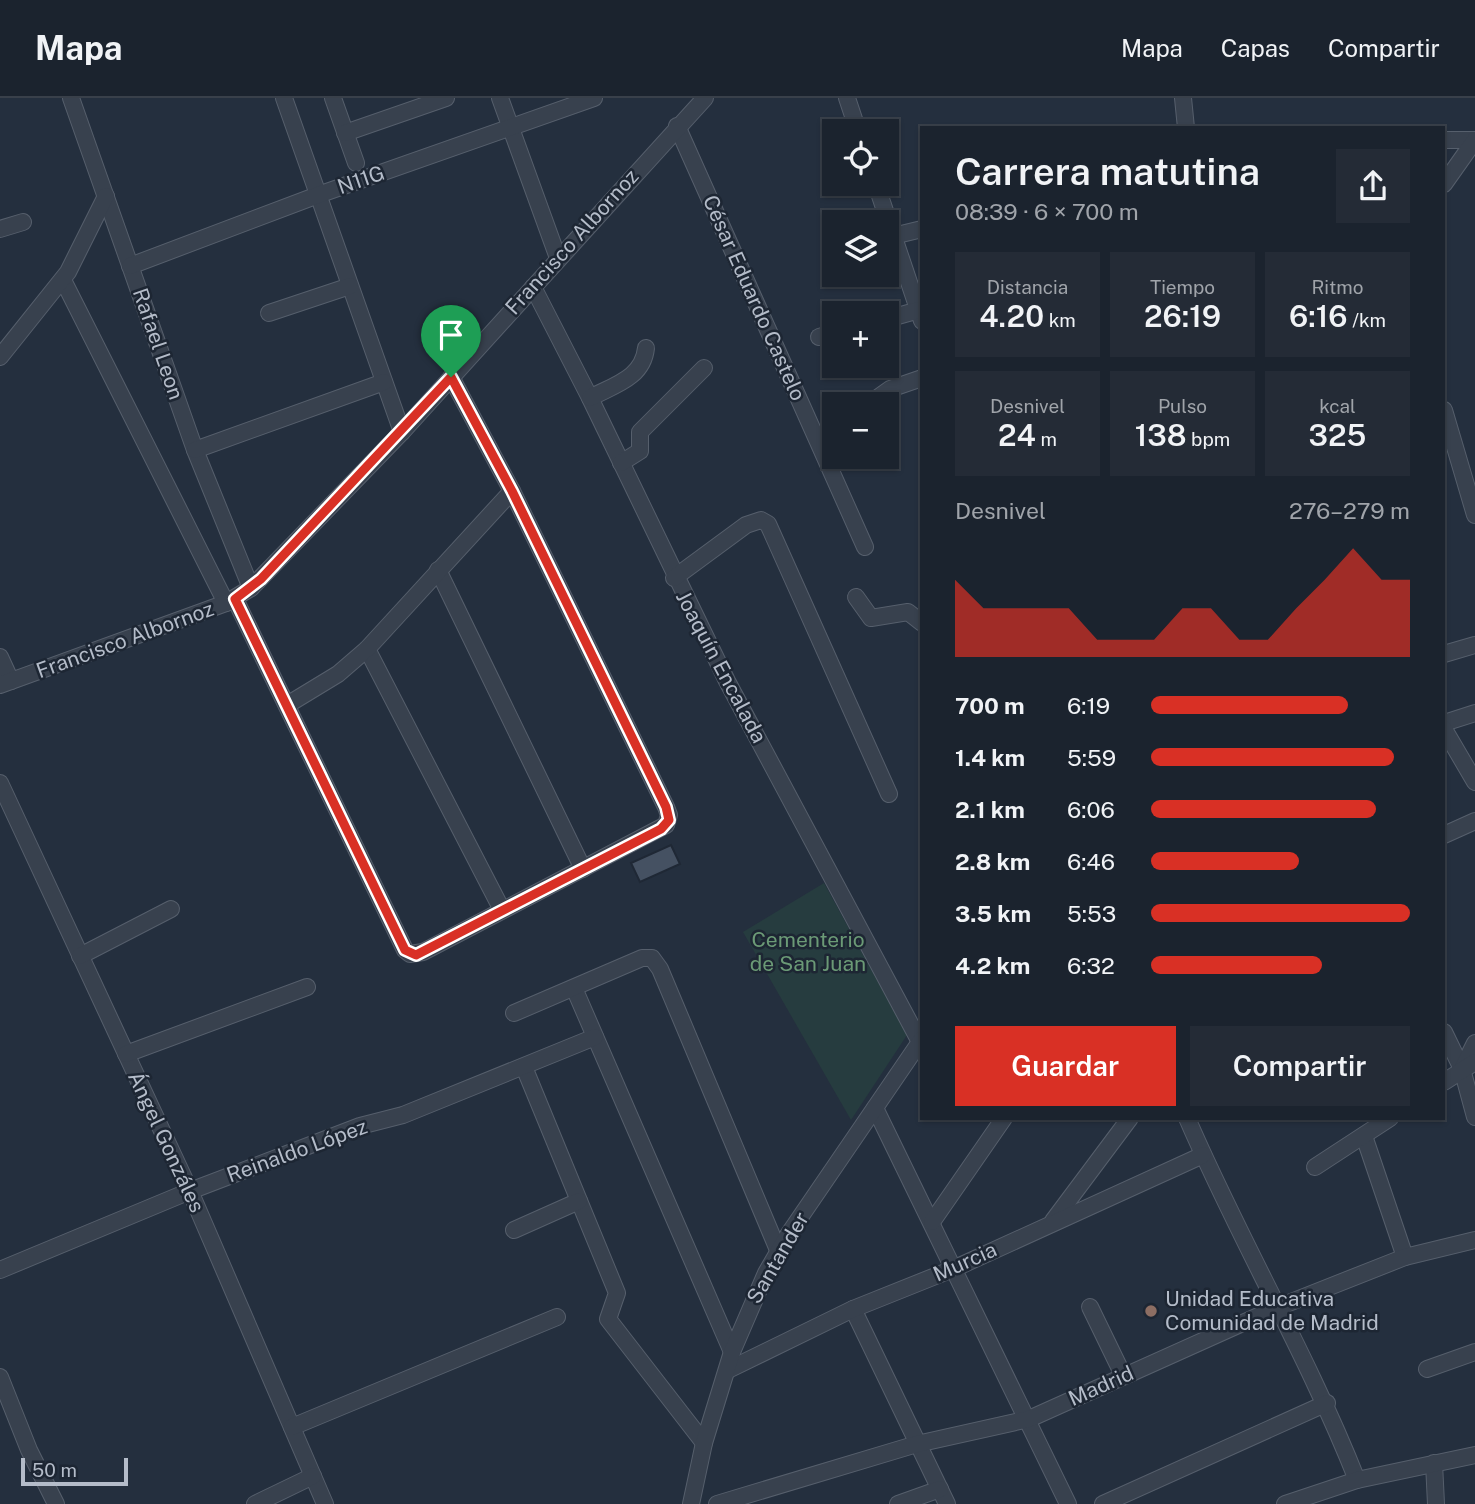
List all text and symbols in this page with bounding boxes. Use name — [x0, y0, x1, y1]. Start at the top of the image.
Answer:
text: Mapa — [35, 29, 123, 67]
text: Mapa — [1121, 34, 1183, 62]
text: Capas — [1221, 34, 1290, 62]
text: Compartir — [1328, 34, 1440, 62]
map controls — [822, 119, 899, 469]
button: locate — [822, 119, 899, 196]
text: Carrera matutina — [955, 149, 1260, 194]
button: share — [1336, 149, 1410, 223]
street label: N11G — [334, 160, 388, 199]
street label: Francisco Albornoz — [500, 164, 643, 319]
street label: César Eduardo Castelo — [698, 191, 811, 404]
text: 08:39 · 6 × 700 m — [955, 198, 1139, 225]
button: layers — [822, 210, 899, 287]
text: Distancia — [987, 276, 1068, 298]
text: Tiempo — [1150, 276, 1215, 298]
text: Ritmo — [1311, 276, 1364, 298]
street label: Rafael Leon — [128, 285, 189, 403]
text: 4.20 — [979, 298, 1044, 334]
text: 26:19 — [1144, 298, 1221, 334]
text: 6:16 — [1289, 298, 1348, 334]
button: + — [822, 301, 899, 378]
pin — [421, 305, 481, 377]
text: km — [1044, 309, 1076, 331]
text: /km — [1348, 309, 1386, 331]
icon: arrive — [432, 316, 470, 354]
button: − — [822, 392, 899, 469]
text: Desnivel — [990, 395, 1065, 417]
text: Pulso — [1158, 395, 1207, 417]
text: kcal — [1319, 395, 1356, 417]
text: 24 — [998, 417, 1036, 453]
text: 138 — [1135, 417, 1187, 453]
text: 325 — [1309, 417, 1366, 453]
text: m — [1036, 428, 1057, 450]
text: bpm — [1187, 428, 1230, 450]
text: Desnivel — [955, 497, 1046, 524]
text: 276–279 m — [1289, 497, 1410, 524]
street label: Joaquín Encalada — [671, 586, 772, 747]
street label: Francisco Albornoz — [33, 596, 217, 683]
text: 700 m — [955, 692, 1025, 719]
text: 6:19 — [1067, 692, 1110, 719]
text: 1.4 km — [955, 744, 1025, 771]
text: 5:59 — [1067, 744, 1116, 771]
text: 2.1 km — [955, 796, 1025, 823]
text: 6:06 — [1067, 796, 1115, 823]
text: 2.8 km — [955, 848, 1030, 875]
text: 6:46 — [1067, 848, 1115, 875]
text: 3.5 km — [955, 900, 1031, 927]
text: 5:53 — [1067, 900, 1116, 927]
park label: Cementerio de San Juan — [750, 927, 866, 976]
text: 4.2 km — [955, 952, 1030, 979]
text: 6:32 — [1067, 952, 1115, 979]
button: Guardar — [955, 1026, 1176, 1106]
button: Compartir — [1190, 1026, 1410, 1106]
street label: Ángel Gonzáles — [123, 1067, 210, 1216]
street label: Reinaldo López — [223, 1114, 371, 1188]
street label: Santander — [741, 1207, 814, 1308]
street label: Murcia — [929, 1236, 1001, 1287]
place label: Unidad Educativa Comunidad de Madrid — [1165, 1286, 1379, 1335]
marker: Unidad Educativa Comunidad de Madrid — [1143, 1303, 1159, 1319]
street label: Madrid — [1064, 1360, 1137, 1411]
scale bar — [21, 1455, 128, 1487]
text: 50 m — [32, 1459, 77, 1481]

